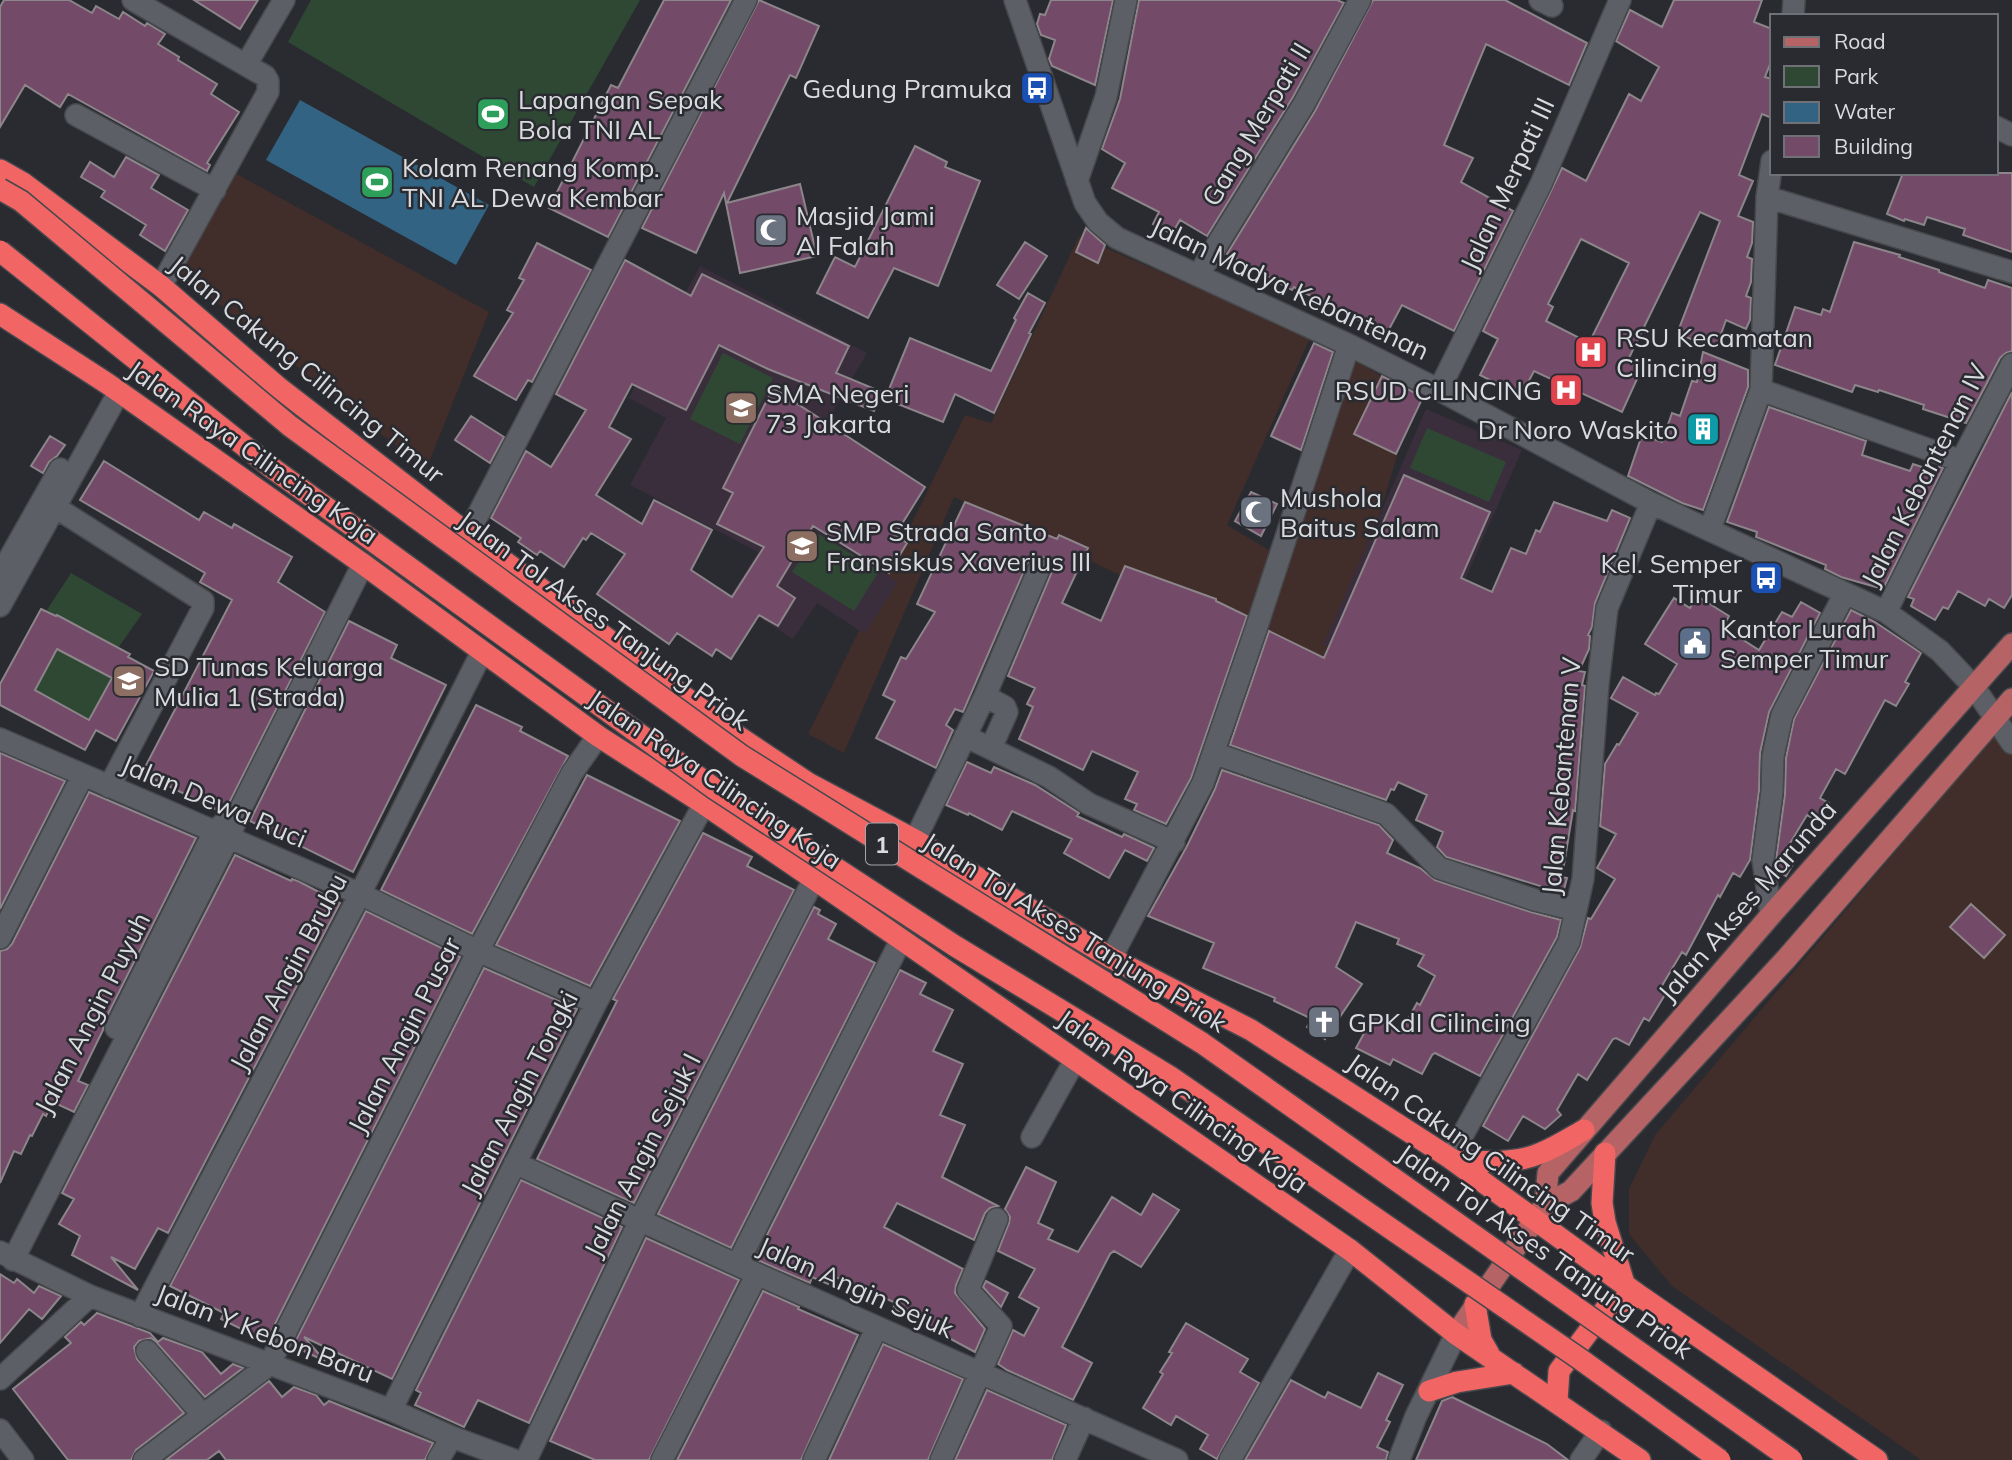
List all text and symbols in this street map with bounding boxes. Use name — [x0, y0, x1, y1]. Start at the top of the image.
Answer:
legend — [1770, 14, 1998, 175]
text: Road — [1834, 28, 1885, 54]
street label: Gang Merpati II — [1194, 36, 1318, 212]
text: Park — [1834, 63, 1878, 89]
bus stop icon: Gedung Pramuka — [1018, 69, 1056, 107]
place label: Gedung Pramuka — [802, 72, 1012, 105]
place label: Lapangan Sepak Bola TNI AL — [518, 83, 723, 146]
street label: Jalan Merpati III — [1452, 92, 1562, 276]
sports icon: Lapangan Sepak Bola TNI AL — [474, 95, 512, 133]
text: Water — [1834, 98, 1895, 124]
text: Building — [1834, 133, 1913, 159]
place label: Kolam Renang Komp. TNI AL Dewa Kembar — [402, 151, 663, 214]
sports icon: Kolam Renang Komp. TNI AL Dewa Kembar — [358, 163, 396, 201]
place label: Masjid Jami Al Falah — [796, 199, 935, 262]
street label: Jalan Madya Kebantenan — [1146, 209, 1434, 367]
mosque icon: Masjid Jami Al Falah — [752, 211, 790, 249]
street label: Jalan Cakung Cilincing Timur — [163, 248, 452, 491]
place label: RSU Kecamatan Cilincing — [1616, 321, 1813, 384]
hospital icon: RSU Kecamatan Cilincing — [1572, 333, 1610, 371]
street label: Jalan Raya Cilincing Koja — [121, 353, 385, 551]
street label: Jalan Kebantenan IV — [1854, 357, 1995, 592]
hospital icon: RSUD CILINCING — [1547, 371, 1585, 409]
place label: RSUD CILINCING — [1335, 374, 1542, 407]
place label: SMA Negeri 73 Jakarta — [766, 377, 909, 440]
school or university icon: SMA Negeri 73 Jakarta — [722, 389, 760, 427]
building icon: Dr Noro Waskito — [1684, 410, 1722, 448]
place label: Dr Noro Waskito — [1478, 413, 1678, 446]
place label: Mushola Baitus Salam — [1280, 481, 1440, 544]
mosque icon: Mushola Baitus Salam — [1237, 493, 1275, 531]
street label: Jalan Tol Akses Tanjung Priok — [452, 503, 757, 737]
place label: SMP Strada Santo Fransiskus Xaverius III — [826, 515, 1091, 578]
school or university icon: SMP Strada Santo Fransiskus Xaverius III — [783, 527, 821, 565]
place label: Kel. Semper Timur — [1600, 547, 1743, 610]
bus stop icon: Kel. Semper Timur — [1747, 559, 1785, 597]
place label: Kantor Lurah Semper Timur — [1720, 612, 1889, 675]
public building icon: Kantor Lurah Semper Timur — [1676, 624, 1714, 662]
place label: SD Tunas Keluarga Mulia 1 (Strada) — [154, 650, 383, 713]
street label: Jalan Kebantenan V — [1534, 655, 1588, 896]
school or university icon: SD Tunas Keluarga Mulia 1 (Strada) — [110, 662, 148, 700]
street label: Jalan Raya Cilincing Koja — [582, 682, 848, 876]
street label: Jalan Dewa Ruci — [116, 747, 312, 855]
street label: Jalan Akses Marunda — [1651, 794, 1843, 1008]
road number: 1 — [866, 824, 898, 864]
street label: Jalan Tol Akses Tanjung Priok — [917, 825, 1234, 1040]
street label: Jalan Angin Brubu — [222, 868, 354, 1076]
street label: Jalan Angin Puyuh — [27, 907, 157, 1119]
street label: Jalan Angin Pusar — [340, 931, 468, 1139]
street label: Jalan Angin Tongki — [453, 985, 585, 1201]
street label: Jalan Raya Cilincing Koja — [1051, 1002, 1315, 1200]
church icon: GPKdI Cilincing — [1305, 1003, 1343, 1041]
place label: GPKdI Cilincing — [1348, 1006, 1531, 1039]
street label: Jalan Cakung Cilincing Timur — [1340, 1046, 1642, 1271]
street label: Jalan Angin Sejuk I — [576, 1047, 708, 1263]
street label: Jalan Tol Akses Tanjung Priok — [1391, 1136, 1699, 1366]
street label: Jalan Angin Sejuk — [753, 1229, 960, 1345]
street label: Jalan Y Kebon Baru — [151, 1276, 379, 1390]

